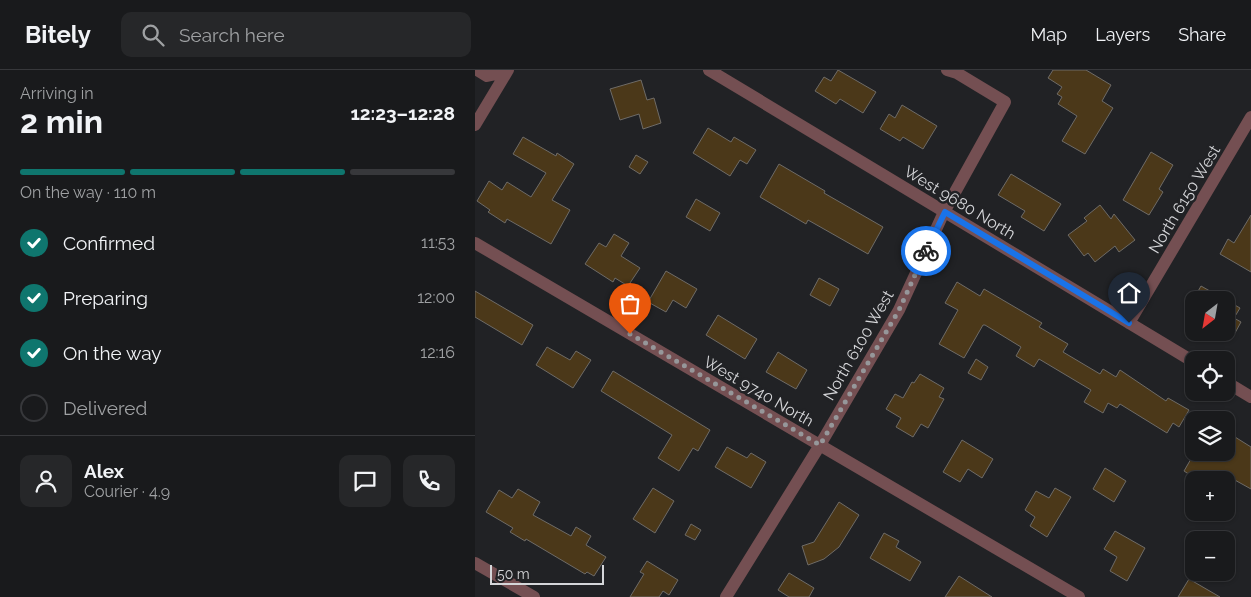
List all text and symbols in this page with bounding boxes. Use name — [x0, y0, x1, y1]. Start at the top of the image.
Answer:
search box — [121, 12, 471, 57]
text: Bitely — [25, 20, 91, 49]
icon: search — [139, 21, 167, 49]
text: Search here — [179, 24, 285, 46]
text: Map — [1031, 24, 1067, 45]
text: Layers — [1095, 24, 1150, 45]
text: Share — [1178, 24, 1226, 45]
text: Arriving in — [20, 84, 94, 103]
text: 12:23–12:28 — [350, 102, 455, 124]
text: 2 min — [20, 103, 103, 140]
street label: North 6150 West — [1145, 141, 1225, 257]
street label: West 9680 North — [901, 162, 1019, 243]
text: On the way · 110 m — [20, 183, 156, 202]
courier — [901, 226, 951, 276]
icon: check — [20, 229, 48, 257]
text: Confirmed — [63, 232, 155, 254]
text: 11:53 — [421, 233, 455, 252]
icon: bike — [912, 237, 940, 265]
pin — [1108, 272, 1150, 323]
icon: home — [1115, 279, 1143, 307]
pin — [609, 283, 651, 334]
icon: check — [20, 284, 48, 312]
street label: North 6100 West — [819, 286, 898, 404]
text: Preparing — [63, 287, 148, 309]
text: 12:00 — [417, 288, 455, 307]
icon: bag — [616, 290, 644, 318]
north arrow — [1185, 291, 1235, 341]
map controls — [1185, 291, 1235, 581]
icon: check — [20, 339, 48, 367]
text: On the way — [63, 342, 162, 364]
text: 12:16 — [420, 343, 455, 362]
button: locate — [1185, 351, 1235, 401]
street label: West 9740 North — [700, 352, 817, 431]
text: Delivered — [63, 397, 147, 419]
button: layers — [1185, 411, 1235, 461]
button: person — [20, 455, 72, 507]
button: chat — [339, 455, 391, 507]
button: phone — [403, 455, 455, 507]
text: Alex — [84, 460, 124, 482]
button: + — [1185, 471, 1235, 521]
text: Courier · 4.9 — [84, 482, 170, 501]
button: − — [1185, 531, 1235, 581]
scale bar — [490, 562, 604, 585]
text: 50 m — [497, 566, 530, 582]

